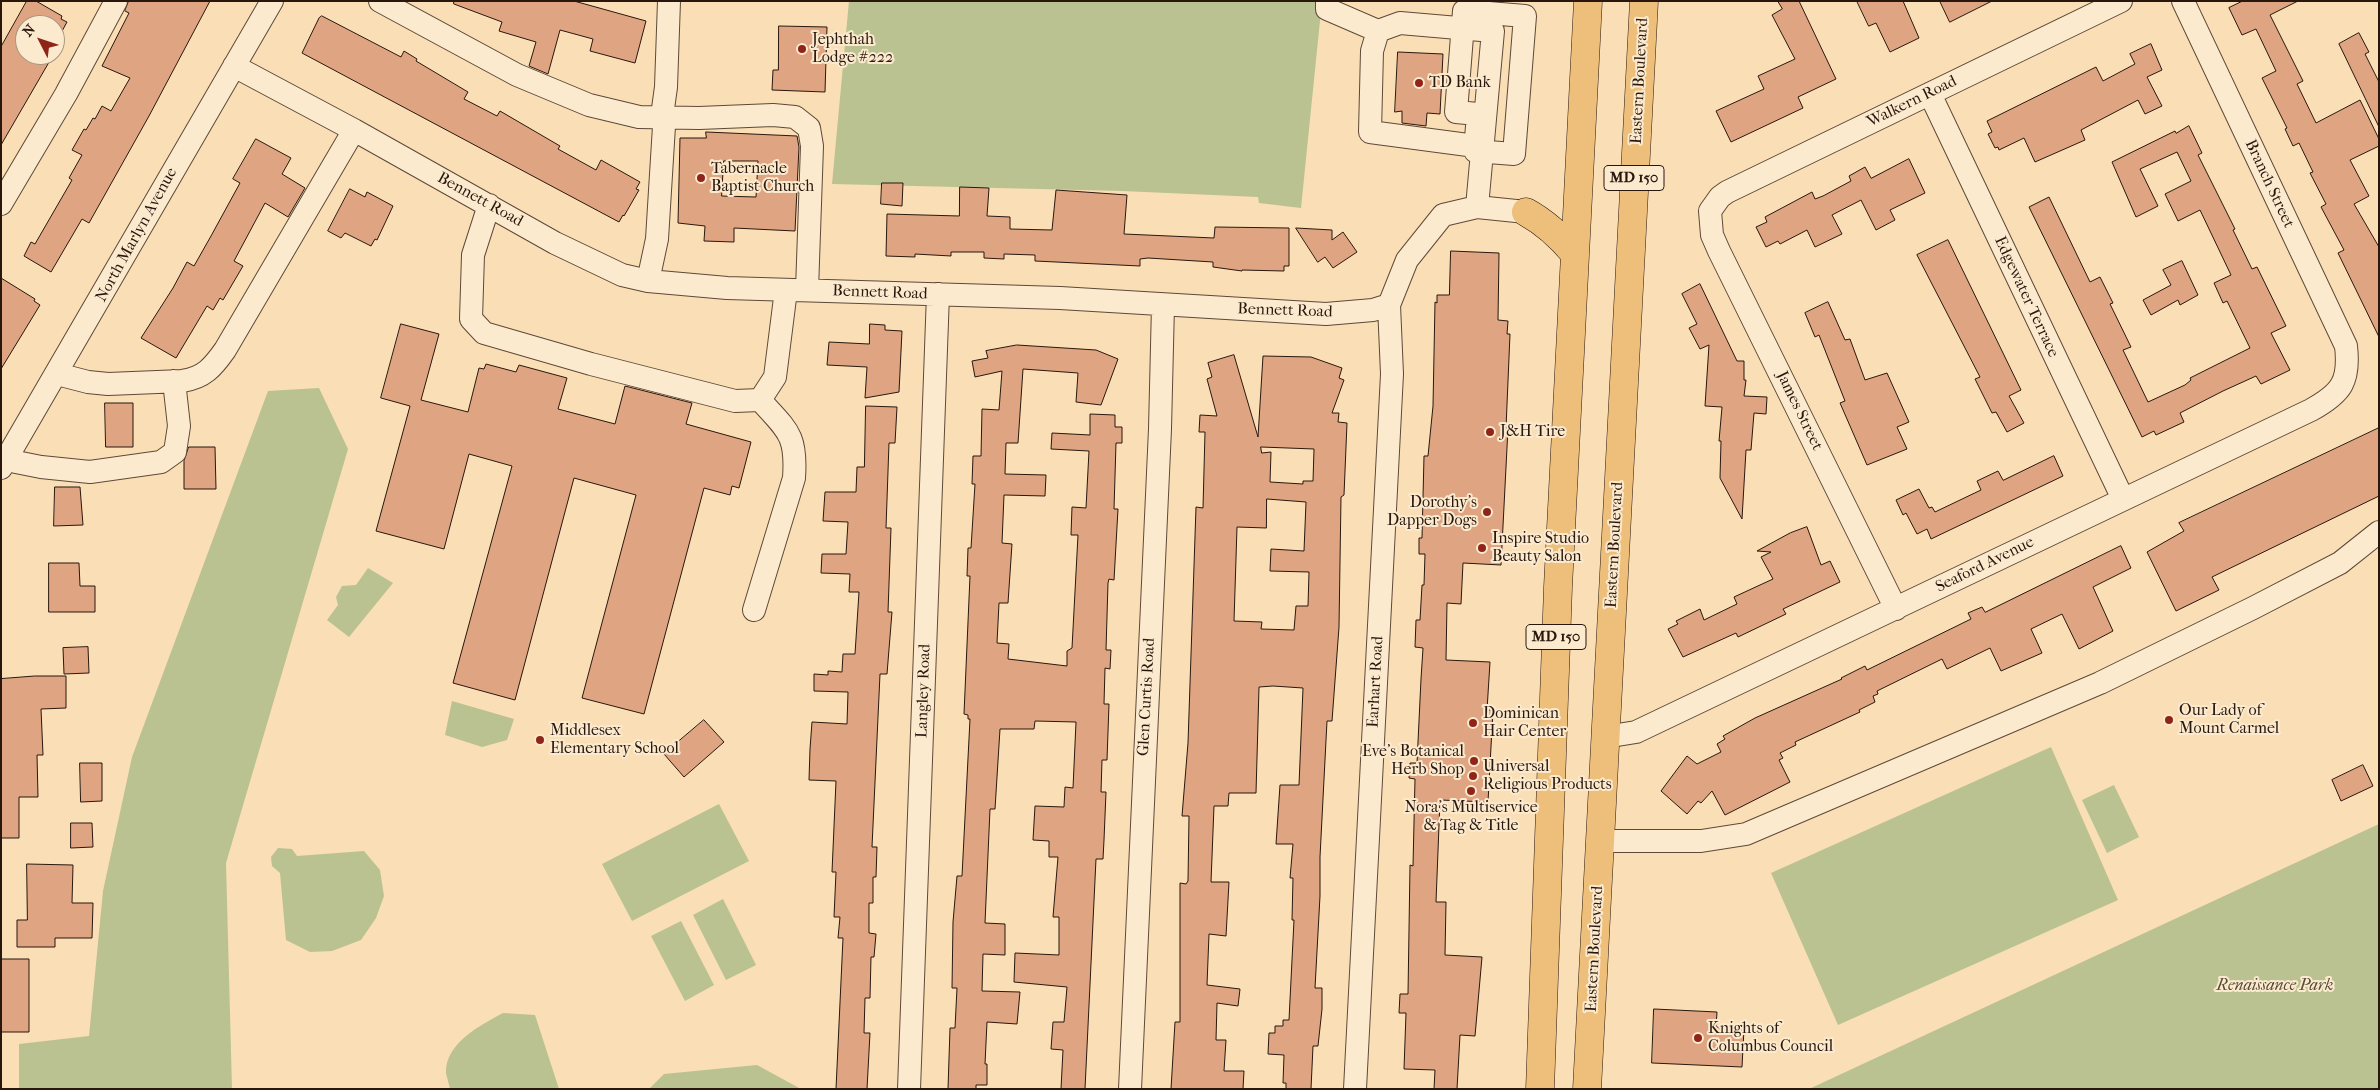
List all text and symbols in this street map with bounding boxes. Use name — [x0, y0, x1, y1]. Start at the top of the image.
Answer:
north arrow — [15, 15, 65, 65]
street label: Eastern Boulevard — [1627, 17, 1653, 145]
text: N — [19, 21, 39, 40]
place label: Jephthah Lodge #222 — [812, 30, 893, 68]
marker: Jephthah Lodge #222 — [796, 43, 808, 55]
street label: Walkern Road — [1864, 72, 1960, 132]
place label: TD Bank — [1429, 73, 1491, 93]
marker: TD Bank — [1413, 77, 1425, 89]
street label: Branch Street — [2240, 137, 2298, 231]
place label: Tabernacle Baptist Church — [711, 159, 814, 197]
street label: North Marlyn Avenue — [92, 165, 182, 305]
road number: MD 150 — [1604, 166, 1664, 190]
street label: Bennett Road — [434, 169, 526, 231]
marker: Tabernacle Baptist Church — [695, 172, 707, 184]
street label: Edgewater Terrace — [1990, 234, 2062, 360]
street label: Bennett Road — [832, 282, 928, 304]
street label: Bennett Road — [1237, 300, 1333, 322]
street label: James Street — [1772, 368, 1826, 454]
place label: J&H Tire — [1500, 422, 1565, 442]
marker: J&H Tire — [1484, 426, 1496, 438]
street label: Eastern Boulevard — [1602, 481, 1628, 609]
place label: Dorothy’s Dapper Dogs — [1387, 493, 1477, 531]
marker: Dorothy’s Dapper Dogs — [1481, 506, 1493, 518]
place label: Inspire Studio Beauty Salon — [1492, 529, 1589, 567]
street label: Seaford Avenue — [1933, 533, 2037, 597]
marker: Inspire Studio Beauty Salon — [1476, 542, 1488, 554]
road number: MD 150 — [1526, 624, 1586, 650]
street label: Earhart Road — [1364, 636, 1388, 728]
street label: Glen Curtis Road — [1134, 637, 1160, 757]
street label: Langley Road — [913, 643, 935, 739]
place label: Our Lady of Mount Carmel — [2179, 701, 2279, 739]
place label: Dominican Hair Center — [1483, 704, 1566, 742]
marker: Our Lady of Mount Carmel — [2163, 714, 2175, 726]
marker: Dominican Hair Center — [1467, 717, 1479, 729]
place label: Middlesex Elementary School — [550, 721, 679, 759]
marker: Middlesex Elementary School — [534, 734, 546, 746]
place label: Eve’s Botanical Herb Shop — [1362, 742, 1464, 780]
marker: Eve’s Botanical Herb Shop — [1468, 755, 1480, 767]
place label: Universal Religious Products — [1483, 757, 1612, 795]
marker: Universal Religious Products — [1467, 770, 1479, 782]
marker: Nora’s Multiservice & Tag & Title — [1465, 785, 1477, 797]
place label: Nora’s Multiservice & Tag & Title — [1404, 798, 1538, 836]
street label: Eastern Boulevard — [1582, 885, 1608, 1013]
park label: Renaissance Park — [2217, 976, 2333, 996]
place label: Knights of Columbus Council — [1708, 1019, 1833, 1057]
marker: Knights of Columbus Council — [1692, 1032, 1704, 1044]

